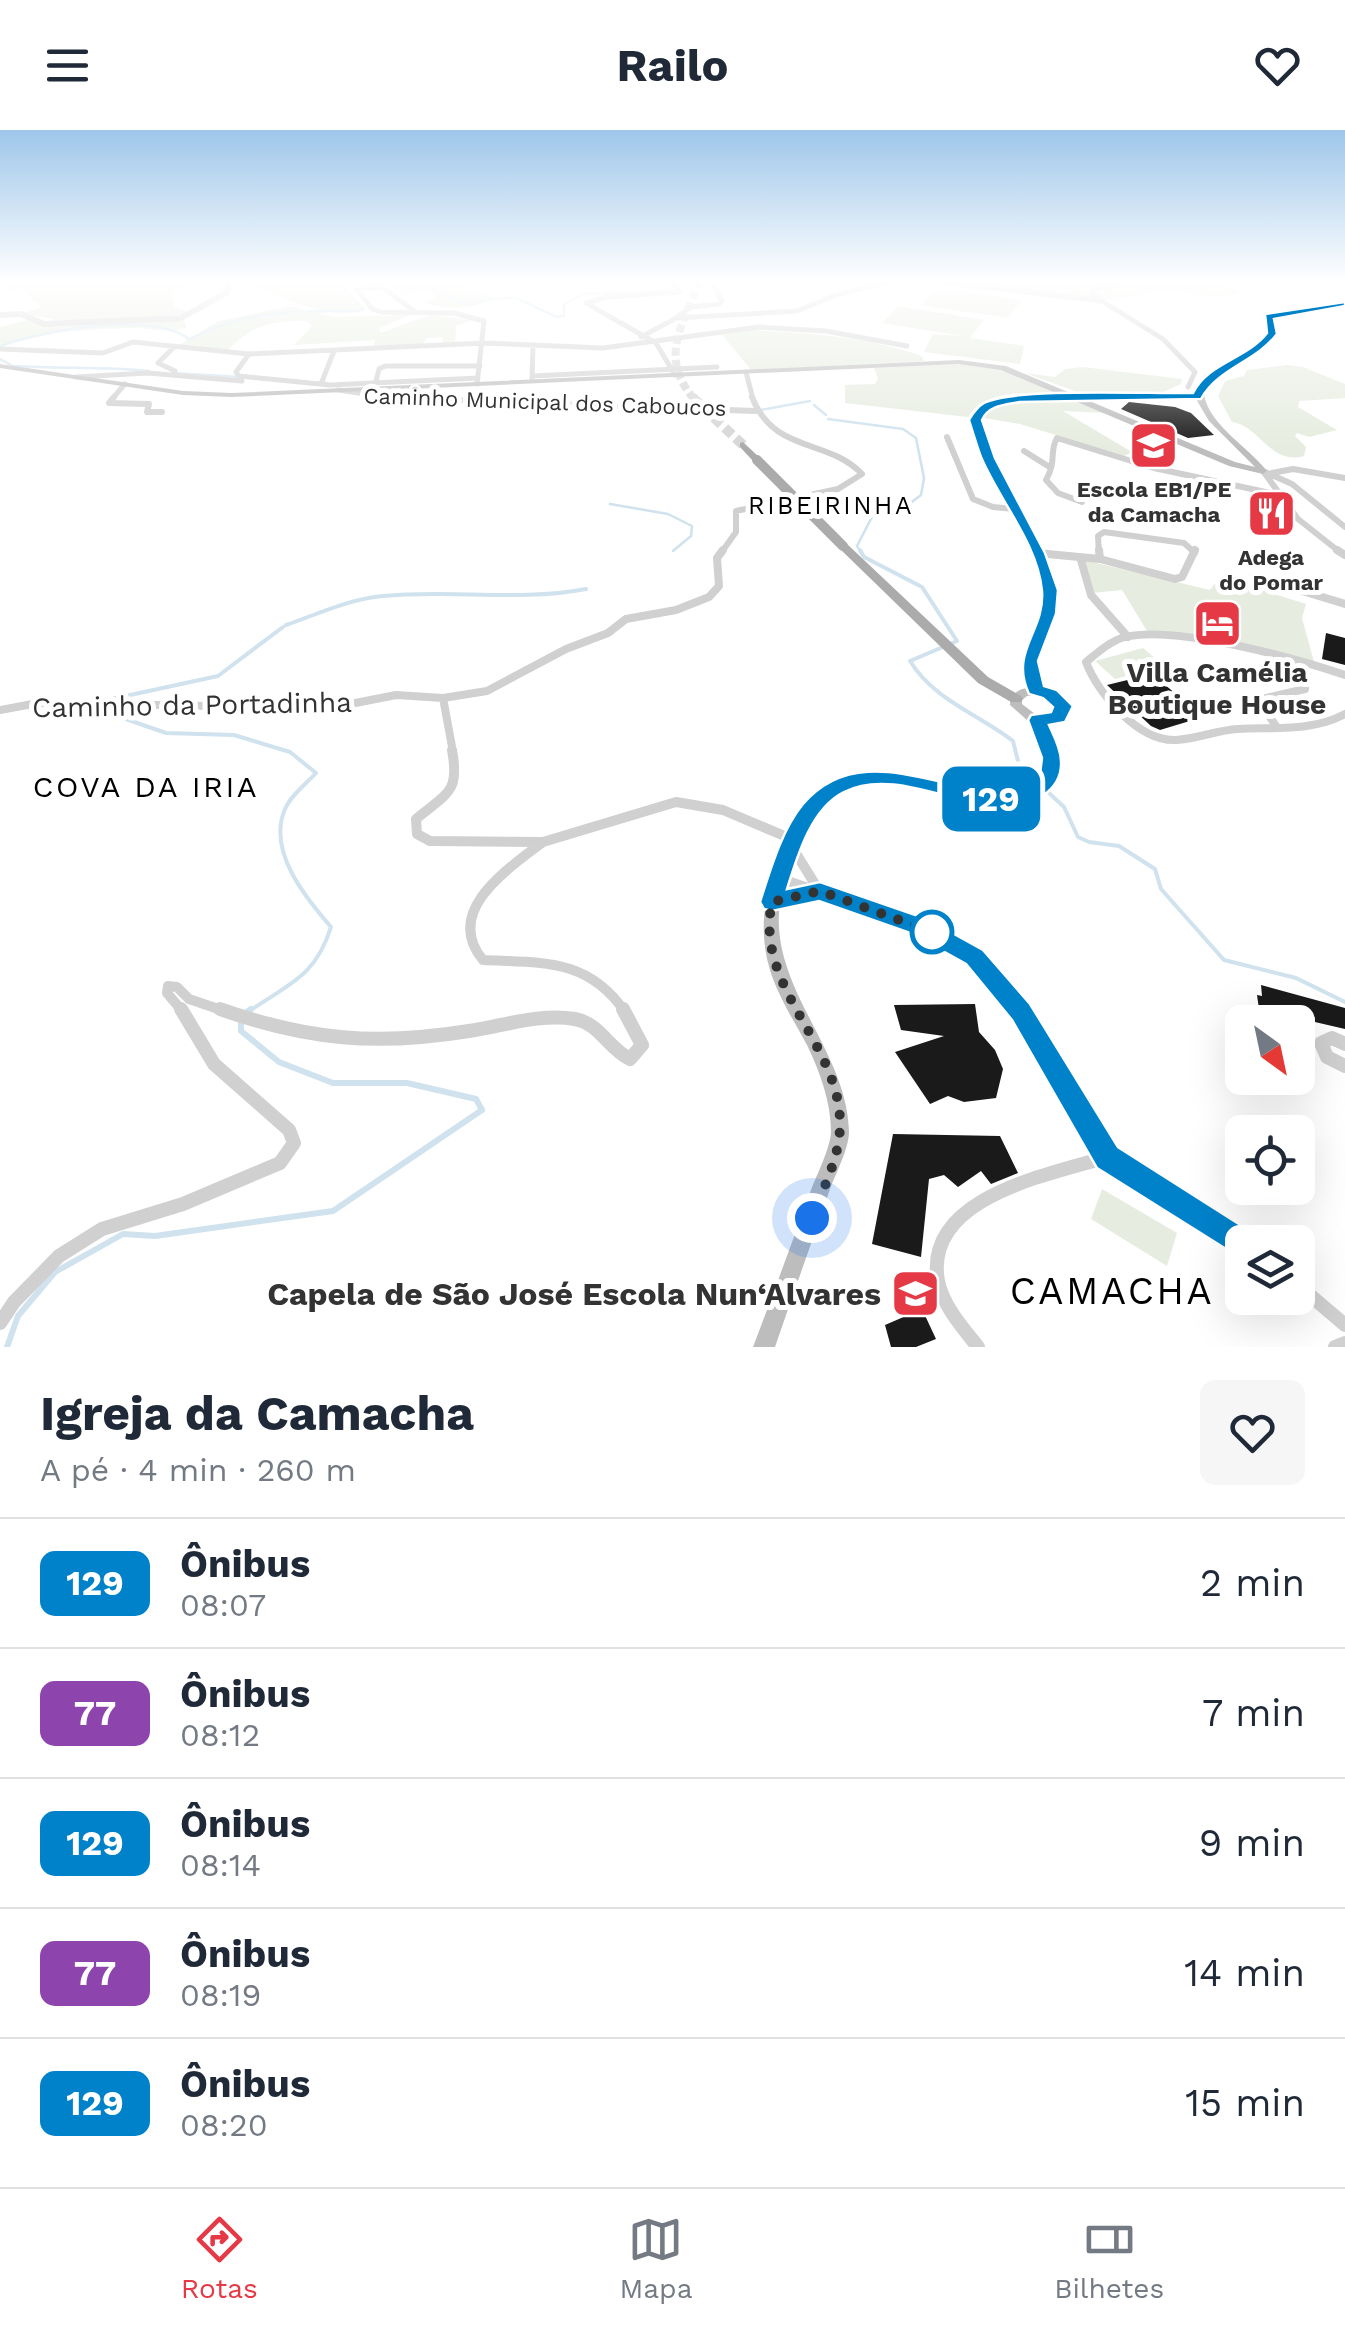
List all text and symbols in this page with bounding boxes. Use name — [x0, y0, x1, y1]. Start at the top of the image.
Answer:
icon: menu — [40, 38, 95, 93]
icon: heart — [1250, 38, 1305, 93]
text: Railo — [617, 39, 728, 92]
street label: Caminho Municipal dos Caboucos — [363, 383, 727, 421]
school or university icon: Escola EB1/PE da Camacha — [1128, 419, 1180, 471]
place label: Escola EB1/PE da Camacha — [1077, 477, 1231, 527]
restaurant icon: Adega do Pomar — [1245, 487, 1297, 539]
district label: RIBEIRINHA — [748, 491, 914, 520]
place label: Adega do Pomar — [1219, 545, 1323, 595]
hotel icon: Villa Camélia Boutique House — [1191, 598, 1243, 650]
place label: Villa Camélia Boutique House — [1108, 656, 1326, 721]
street label: Caminho da Portadinha — [32, 686, 352, 724]
line badge: 129 — [934, 766, 1048, 832]
district label: COVA DA IRIA — [33, 769, 259, 804]
text: 129 — [962, 778, 1020, 820]
unlabelled marker — [911, 911, 953, 953]
north arrow — [1225, 1005, 1315, 1095]
map controls — [1225, 1005, 1315, 1315]
button: locate — [1225, 1115, 1315, 1205]
your location — [787, 1193, 837, 1243]
button: layers — [1225, 1225, 1315, 1315]
school or university icon: Capela de São José Escola Nun‘Alvares — [890, 1268, 942, 1320]
district label: CAMACHA — [1010, 1269, 1214, 1313]
place label: Capela de São José Escola Nun‘Alvares — [267, 1275, 881, 1313]
button: heart — [1200, 1380, 1305, 1485]
text: Igreja da Camacha — [40, 1385, 474, 1442]
text: A pé · 4 min · 260 m — [40, 1451, 356, 1489]
text: Ônibus — [180, 1542, 310, 1586]
text: 2 min — [1200, 1561, 1305, 1605]
text: 129 — [66, 1562, 124, 1604]
text: 08:07 — [180, 1586, 266, 1624]
text: Ônibus — [180, 1672, 310, 1716]
text: 7 min — [1202, 1691, 1305, 1735]
text: 77 — [74, 1692, 116, 1734]
text: 08:12 — [180, 1716, 260, 1754]
text: Ônibus — [180, 1802, 310, 1846]
text: 9 min — [1199, 1821, 1305, 1865]
text: 129 — [66, 1822, 124, 1864]
text: 08:14 — [180, 1846, 261, 1884]
text: Ônibus — [180, 1932, 310, 1976]
text: 14 min — [1184, 1951, 1305, 1995]
text: 77 — [74, 1952, 116, 1994]
text: 08:19 — [180, 1976, 261, 2014]
text: Ônibus — [180, 2062, 310, 2106]
text: 15 min — [1185, 2081, 1305, 2125]
text: 129 — [66, 2082, 124, 2124]
text: 08:20 — [180, 2106, 268, 2144]
tab: Rotas — [181, 2212, 258, 2305]
tab: Mapa — [619, 2212, 692, 2305]
tab: Bilhetes — [1054, 2212, 1164, 2305]

